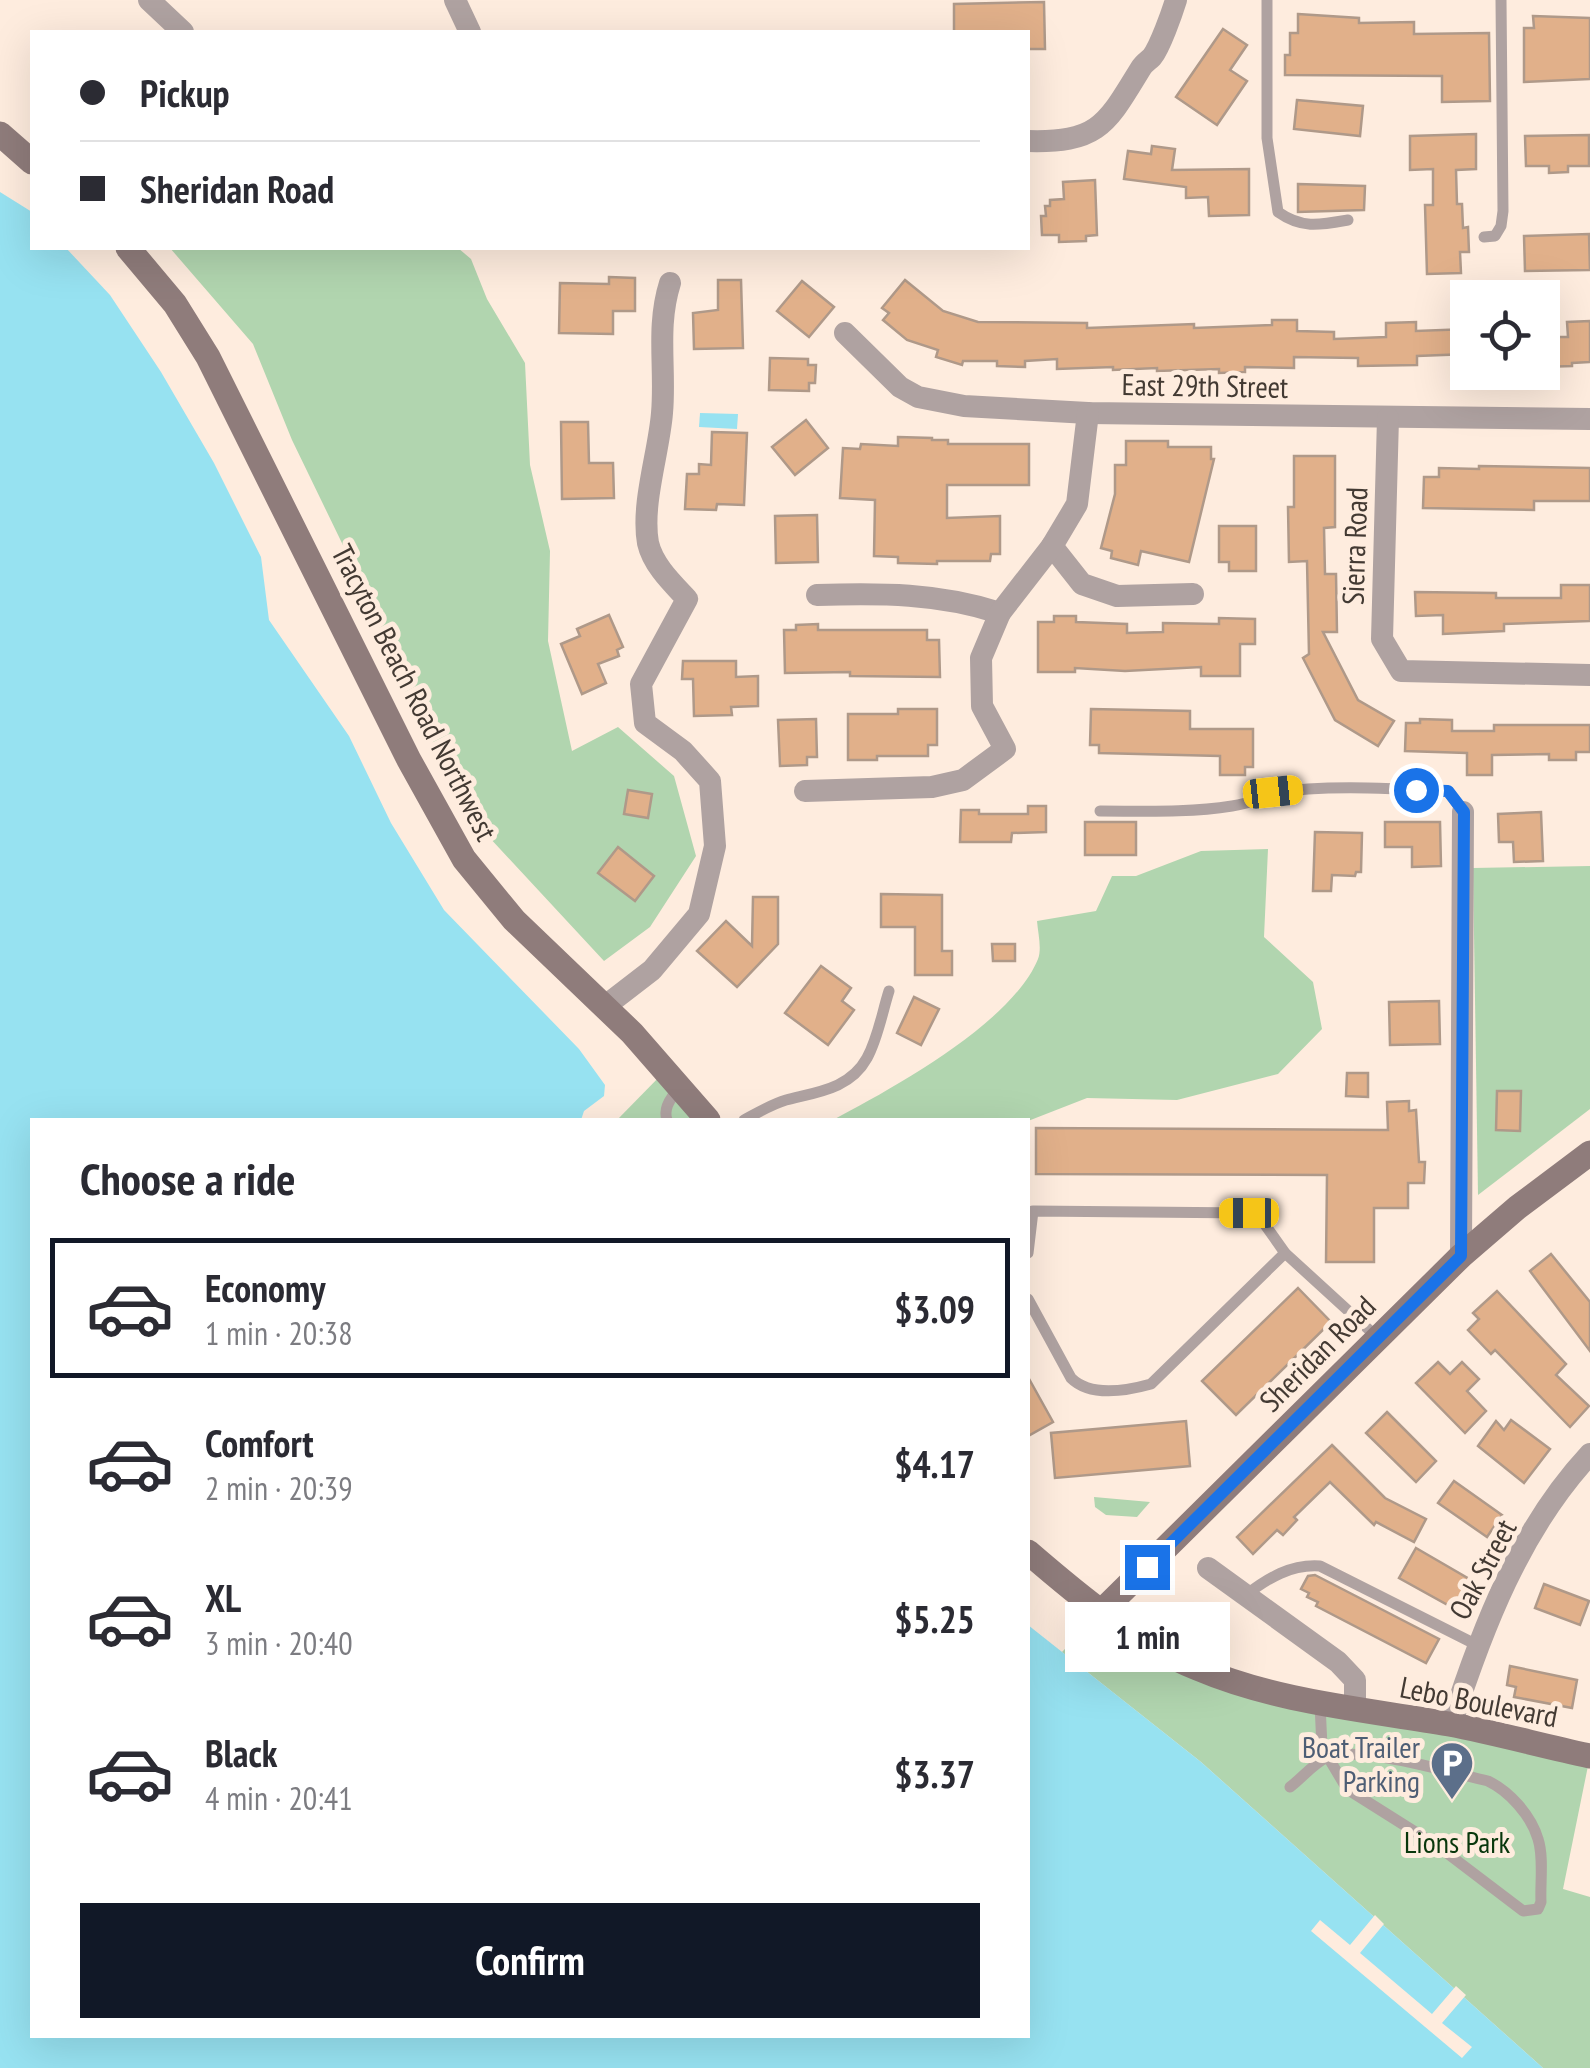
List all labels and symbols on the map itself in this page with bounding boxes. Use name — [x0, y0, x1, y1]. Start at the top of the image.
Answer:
street label: East 29th Street — [1121, 364, 1289, 406]
street label: Sierra Road — [1332, 486, 1376, 606]
street label: Tracyton Beach Road Northwest — [323, 537, 507, 847]
route start — [1394, 768, 1439, 813]
car — [1242, 774, 1304, 810]
car — [1219, 1198, 1279, 1228]
street label: Sheridan Road — [1251, 1287, 1383, 1419]
street label: Oak Street — [1439, 1512, 1525, 1626]
route end — [1125, 1545, 1170, 1590]
callout: 1 min — [1064, 1602, 1230, 1672]
street label: Lebo Boulevard — [1397, 1667, 1561, 1735]
place label: Boat Trailer Parking — [1302, 1727, 1421, 1800]
parking icon: Boat Trailer Parking — [1429, 1740, 1475, 1801]
park label: Lions Park — [1404, 1822, 1510, 1861]

